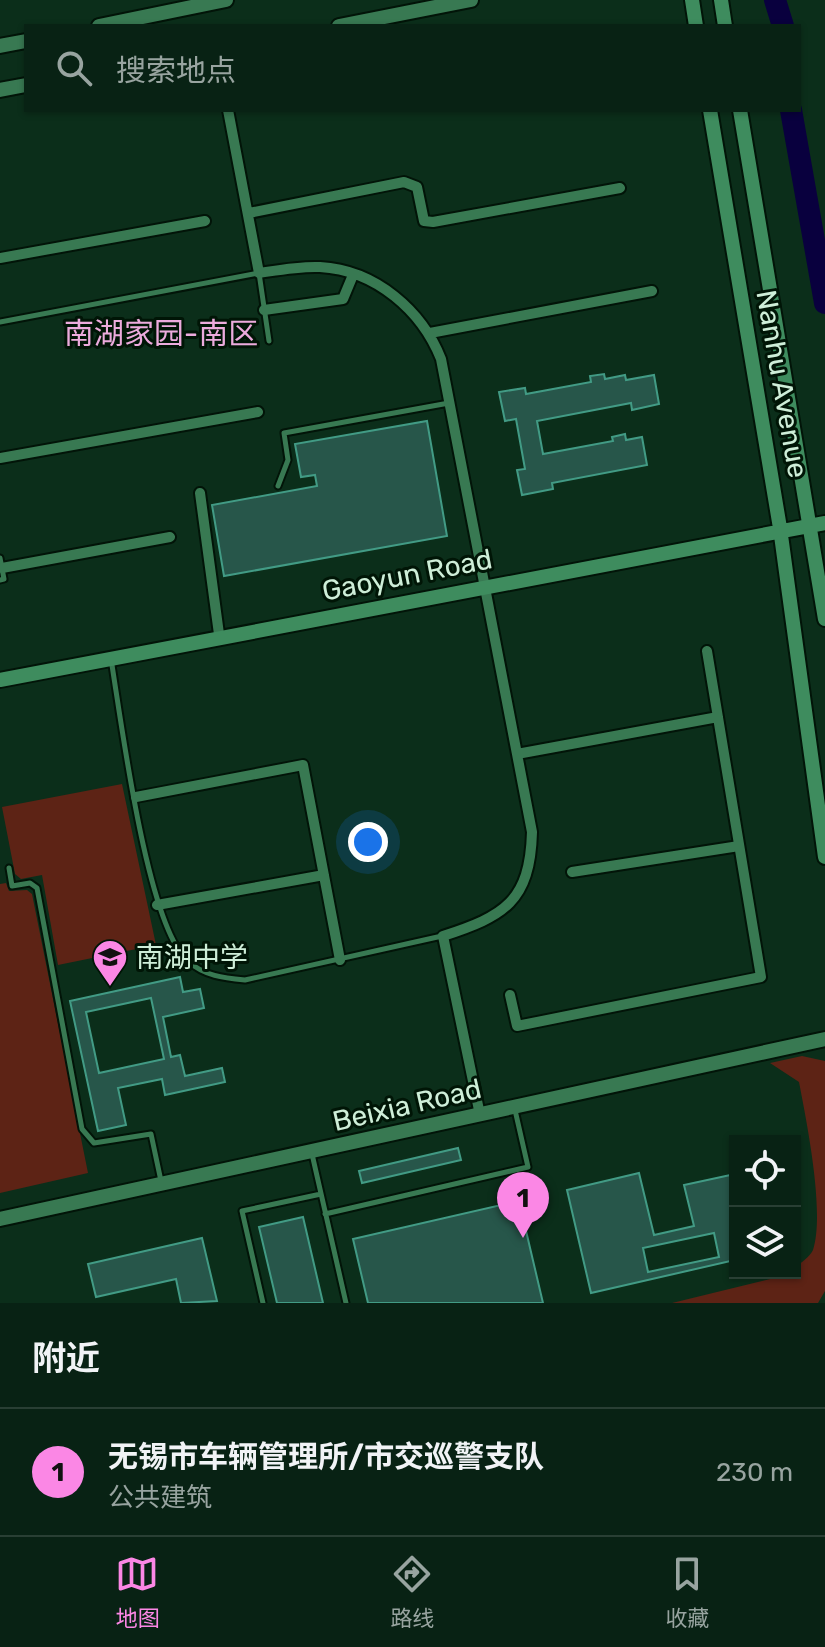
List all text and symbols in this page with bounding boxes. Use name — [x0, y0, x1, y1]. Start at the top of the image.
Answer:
search box — [24, 24, 801, 112]
icon: search — [52, 46, 96, 90]
text: 搜索地点 — [116, 53, 236, 89]
street label: Nanhu Avenue — [749, 288, 815, 480]
district label: 南湖家园-南区 — [64, 316, 258, 352]
street label: Gaoyun Road — [319, 542, 495, 608]
your location — [348, 822, 388, 862]
school or university icon: 南湖中学 — [91, 938, 129, 988]
place label: 南湖中学 — [136, 941, 248, 974]
street label: Beixia Road — [329, 1072, 485, 1138]
map controls — [729, 1135, 801, 1279]
button: locate — [729, 1135, 801, 1207]
pin: 1 — [497, 1172, 549, 1238]
button: layers — [729, 1207, 801, 1279]
text: 附近 — [32, 1338, 100, 1379]
text: 无锡市车辆管理所/市交巡警支队 — [108, 1439, 544, 1475]
text: 1 — [52, 1457, 64, 1488]
text: 230 m — [716, 1457, 793, 1488]
text: 公共建筑 — [108, 1482, 212, 1513]
tab: 地图 — [115, 1552, 160, 1632]
tab: 路线 — [390, 1552, 435, 1632]
tab: 收藏 — [665, 1552, 710, 1632]

